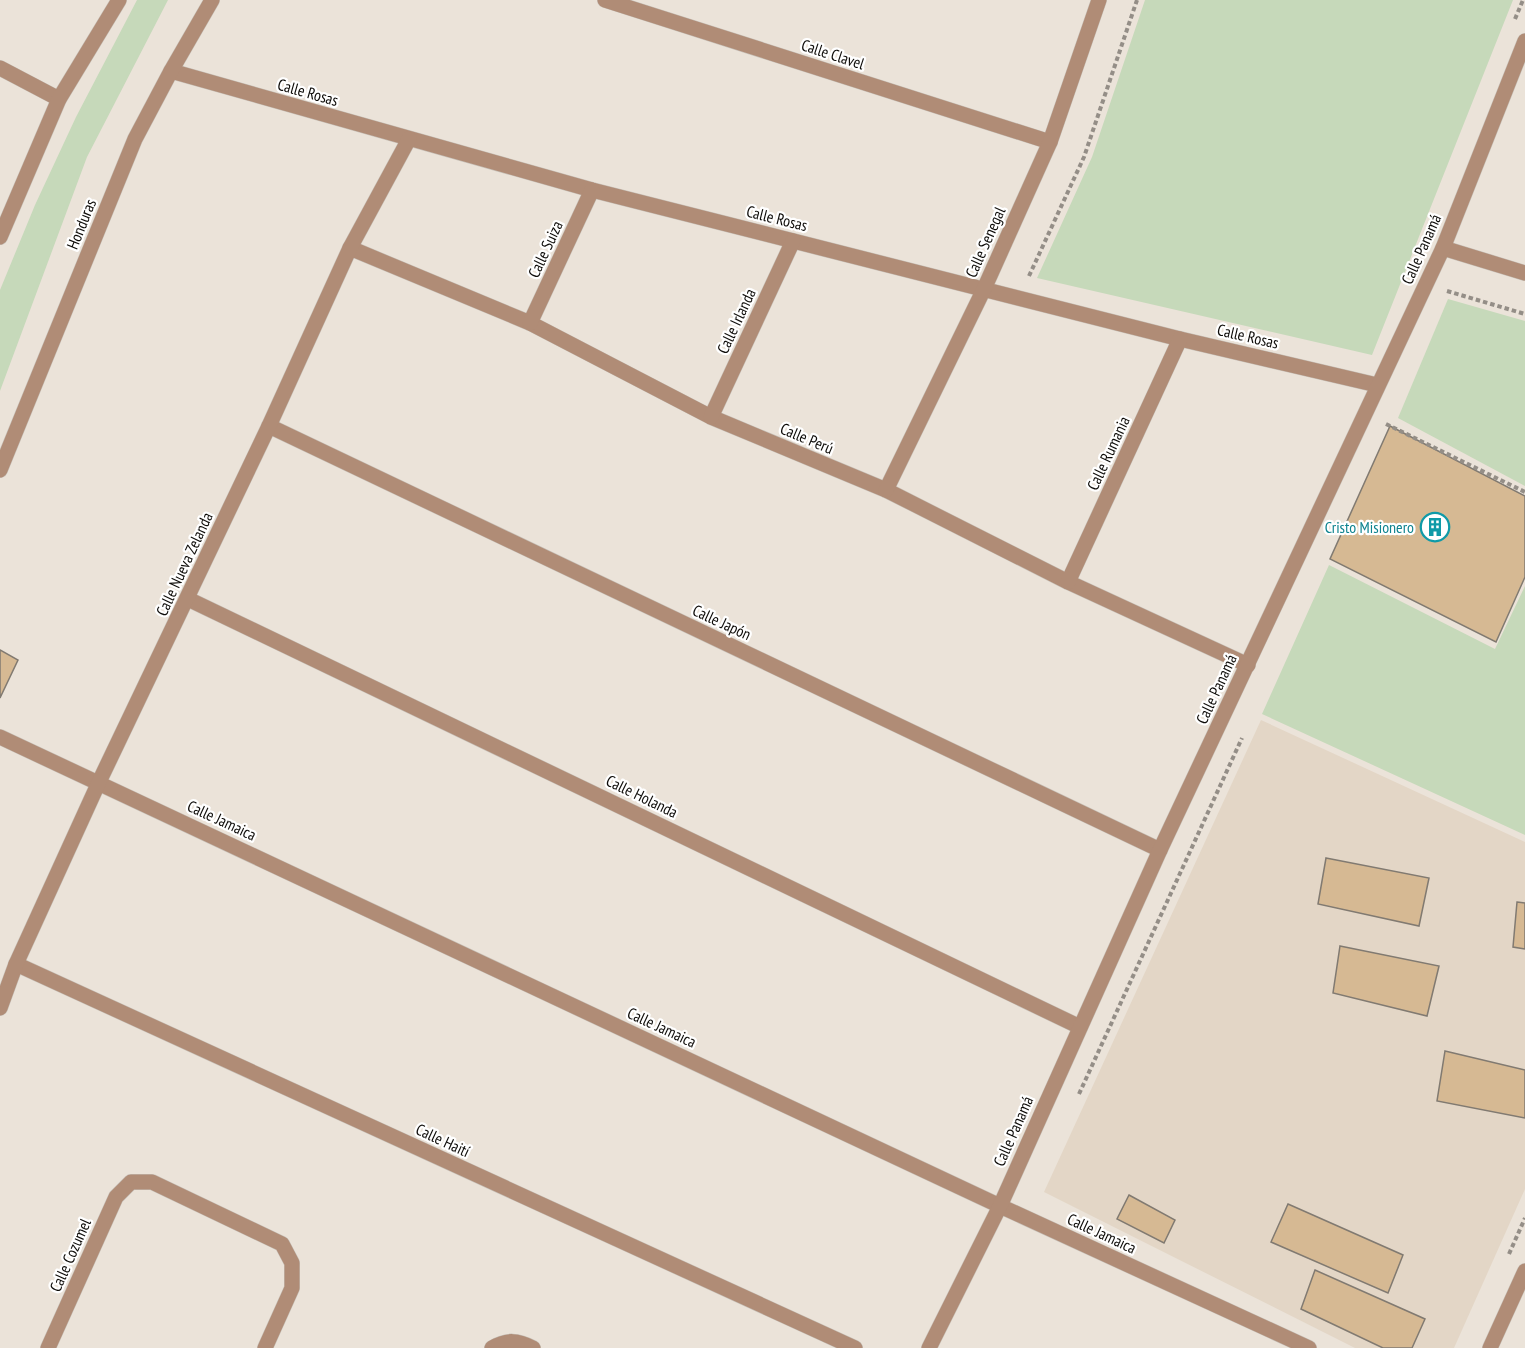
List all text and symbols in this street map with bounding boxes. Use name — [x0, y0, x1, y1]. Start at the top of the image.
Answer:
street label: Calle Clavel — [799, 34, 867, 74]
street label: Calle Rosas — [275, 74, 341, 110]
street label: Honduras — [62, 196, 100, 252]
street label: Calle Rosas — [744, 201, 810, 235]
street label: Calle Senegal — [961, 203, 1009, 280]
street label: Calle Panamá — [1397, 211, 1445, 287]
street label: Calle Suiza — [523, 217, 567, 281]
street label: Calle Irlanda — [712, 285, 760, 357]
street label: Calle Rosas — [1215, 319, 1281, 353]
street label: Calle Rumania — [1082, 413, 1134, 493]
street label: Calle Perú — [777, 418, 837, 458]
street label: Calle Nueva Zelanda — [151, 509, 217, 619]
building icon: Cristo Misionero — [1419, 511, 1451, 543]
place label: Cristo Misionero — [1325, 517, 1414, 537]
street label: Calle Japón — [690, 600, 754, 644]
street label: Calle Panamá — [1191, 651, 1241, 727]
street label: Calle Holanda — [603, 770, 681, 822]
street label: Calle Jamaica — [184, 795, 260, 845]
street label: Calle Jamaica — [624, 1002, 700, 1052]
street label: Calle Panamá — [989, 1093, 1037, 1169]
street label: Calle Haití — [413, 1119, 474, 1161]
street label: Calle Jamaica — [1064, 1208, 1140, 1258]
street label: Calle Cozumel — [45, 1215, 95, 1295]

